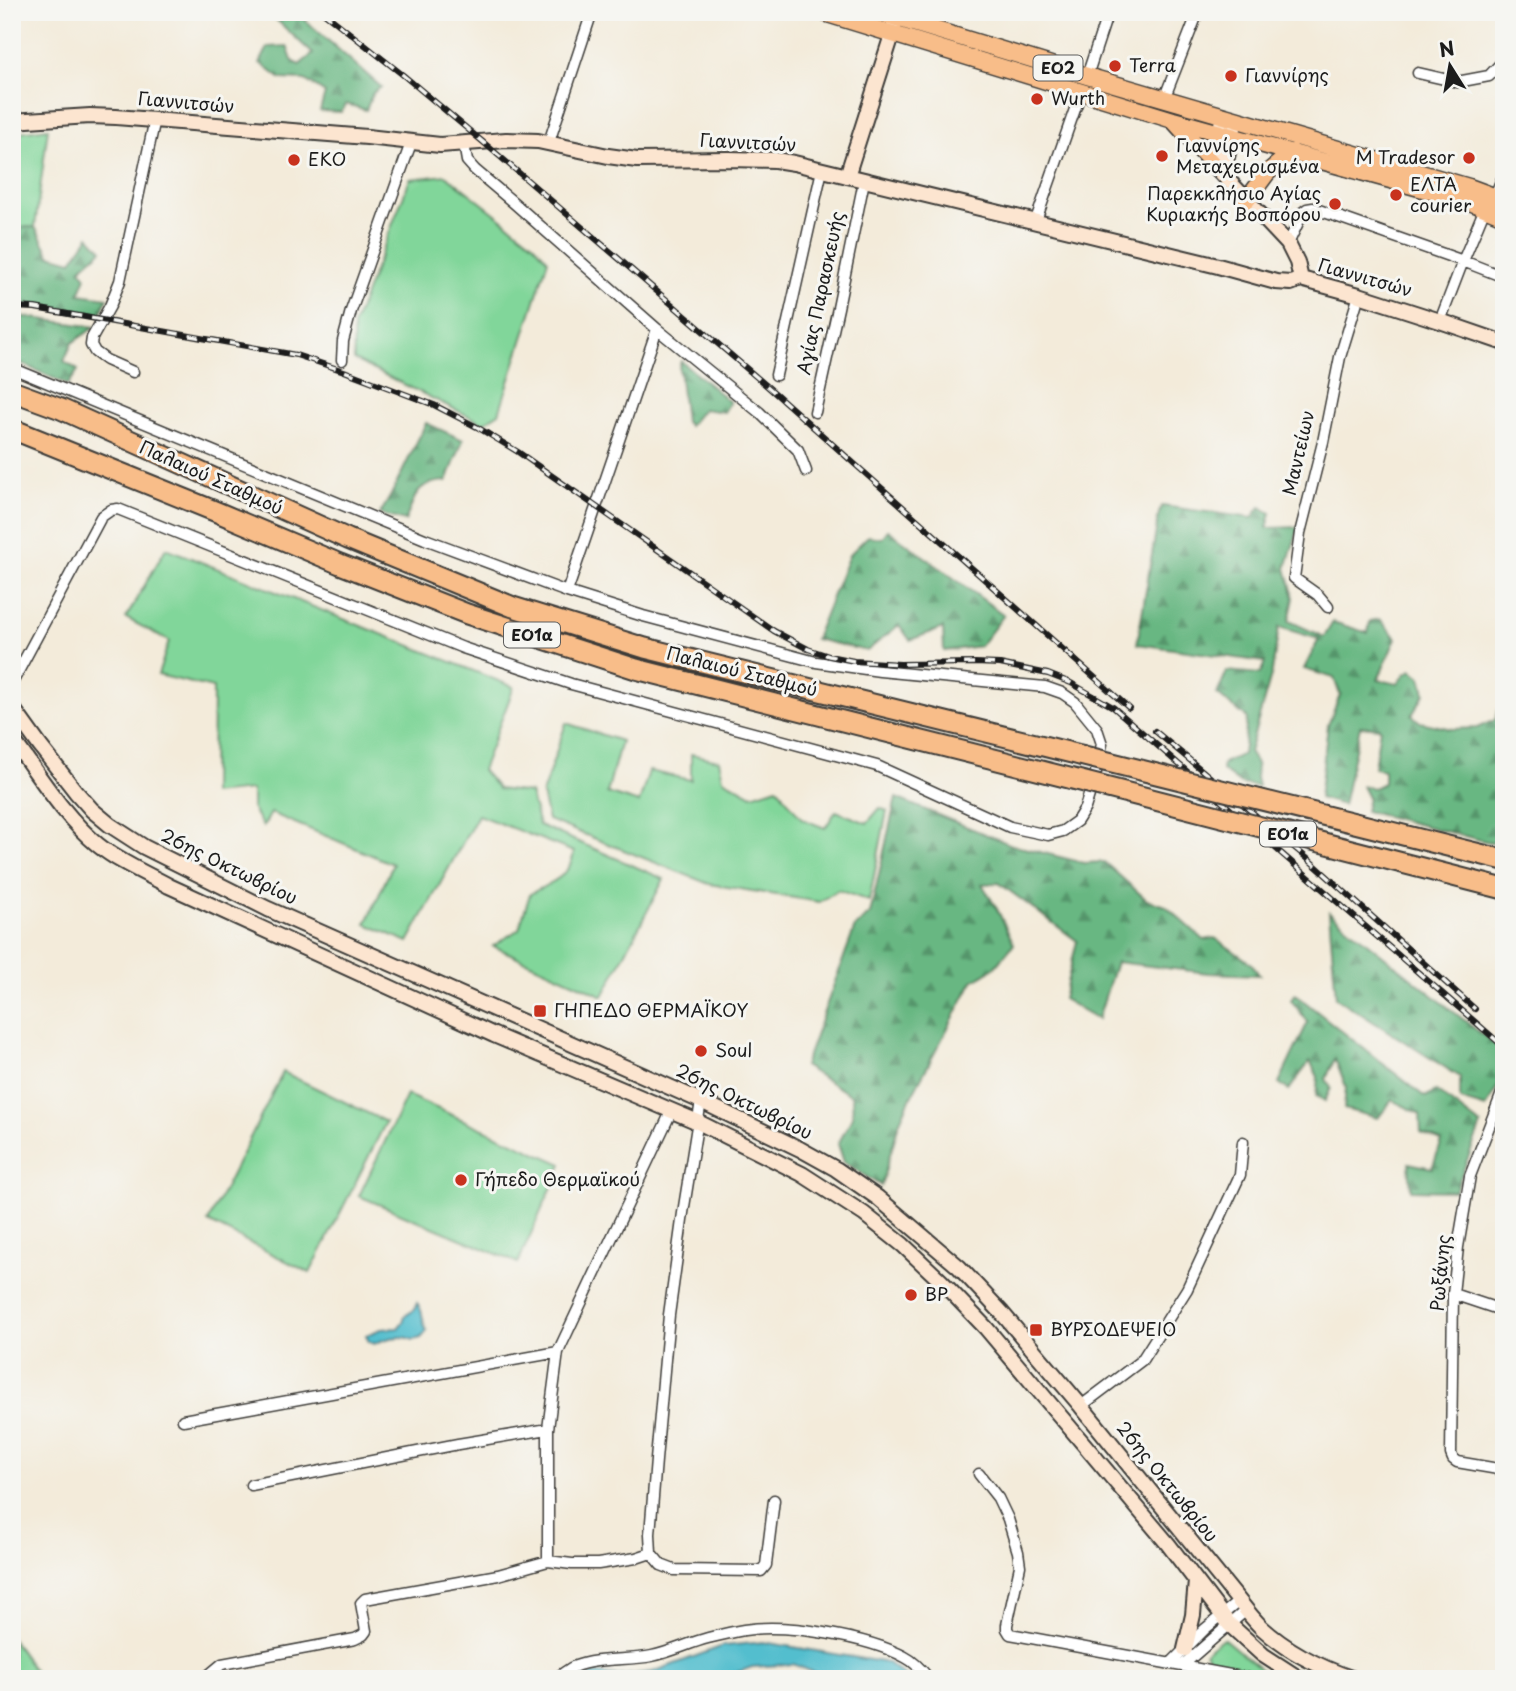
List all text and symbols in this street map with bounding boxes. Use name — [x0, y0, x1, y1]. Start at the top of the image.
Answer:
north arrow — [1414, 32, 1484, 102]
text: N — [1437, 33, 1457, 64]
place label: Terra — [1129, 51, 1176, 78]
road number: ΕΟ2 — [1034, 55, 1082, 80]
marker: Terra — [1107, 58, 1123, 74]
place label: Γιαννίρης — [1245, 61, 1329, 88]
marker: Γιαννίρης — [1223, 68, 1239, 84]
street label: Γιαννιτσών — [137, 84, 236, 119]
place label: Wurth — [1051, 84, 1105, 111]
marker: Wurth — [1029, 91, 1045, 107]
street label: Γιαννιτσών — [699, 125, 797, 158]
place label: Γιαννίρης Μεταχειρισμένα — [1176, 131, 1320, 179]
place label: M Tradesor — [1356, 143, 1456, 170]
place label: ΕΚΟ — [308, 145, 346, 172]
marker: Γιαννίρης Μεταχειρισμένα — [1154, 148, 1170, 164]
marker: M Tradesor — [1461, 150, 1477, 166]
marker: ΕΚΟ — [286, 152, 302, 168]
place label: ΕΛΤΑ courier — [1410, 170, 1472, 218]
place label: Παρεκκλήσιο Αγίας Κυριακής Βοσπόρου — [1146, 179, 1321, 227]
marker: ΕΛΤΑ courier — [1388, 187, 1404, 203]
marker: Παρεκκλήσιο Αγίας Κυριακής Βοσπόρου — [1327, 196, 1343, 212]
street label: Αγίας Παρασκευής — [789, 208, 850, 377]
street label: Γιαννιτσών — [1315, 250, 1416, 303]
street label: Μαντείων — [1275, 407, 1320, 498]
street label: Παλαιού Σταθμού — [135, 433, 288, 520]
road number: ΕΟ1α — [504, 622, 560, 648]
street label: Παλαιού Σταθμού — [664, 639, 821, 702]
street label: 26ης Οκτωβρίου — [157, 821, 302, 910]
road number: ΕΟ1α — [1260, 821, 1316, 846]
place label: ΓΗΠΕΔΟ ΘΕΡΜΑΪΚΟΥ — [554, 996, 748, 1023]
marker: ΓΗΠΕΔΟ ΘΕΡΜΑΪΚΟΥ — [532, 1003, 548, 1019]
place label: Soul — [715, 1036, 752, 1063]
marker: Soul — [693, 1043, 709, 1059]
street label: 26ης Οκτωβρίου — [672, 1056, 817, 1145]
place label: Γήπεδο Θερμαϊκού — [475, 1165, 640, 1192]
marker: Γήπεδο Θερμαϊκού — [453, 1172, 469, 1188]
street label: Ρωξάνης — [1423, 1233, 1456, 1312]
place label: BP — [925, 1280, 948, 1307]
marker: BP — [903, 1287, 919, 1303]
place label: ΒΥΡΣΟΔΕΨΕΙΟ — [1050, 1315, 1176, 1342]
marker: ΒΥΡΣΟΔΕΨΕΙΟ — [1028, 1322, 1044, 1338]
street label: 26ης Οκτωβρίου — [1111, 1415, 1225, 1547]

